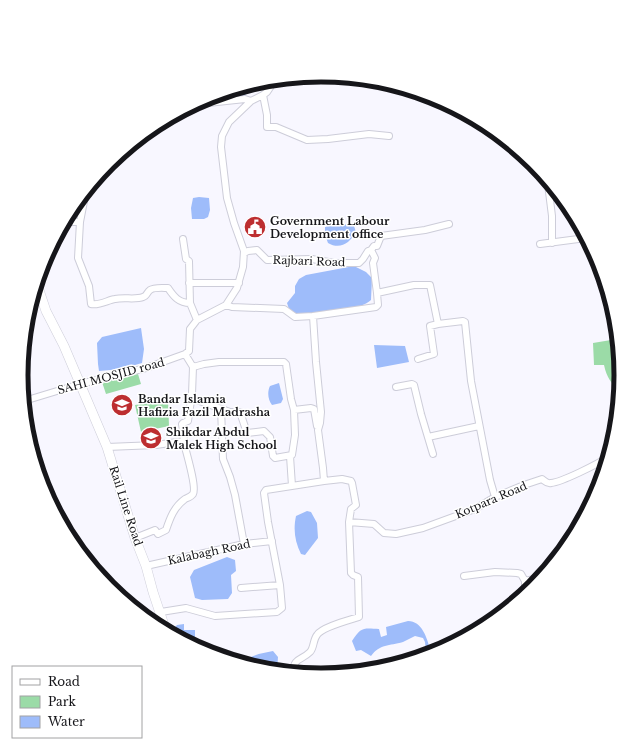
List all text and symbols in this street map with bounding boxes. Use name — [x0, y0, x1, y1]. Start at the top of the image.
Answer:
public building icon: Government Labour Development office — [242, 214, 268, 240]
place label: Government Labour Development office — [270, 214, 390, 241]
street label: Rajbari Road — [272, 253, 346, 269]
street label: SAHI MOSJID road — [56, 355, 167, 397]
school or university icon: Bandar Islamia Hafizia Fazil Madrasha — [109, 392, 135, 418]
place label: Bandar Islamia Hafizia Fazil Madrasha — [138, 392, 271, 419]
school or university icon: Shikdar Abdul Malek High School — [138, 425, 164, 451]
place label: Shikdar Abdul Malek High School — [166, 425, 277, 452]
street label: Rail Line Road — [106, 464, 146, 548]
street label: Kotpara Road — [453, 478, 530, 521]
street label: Kalabagh Road — [166, 536, 252, 568]
legend — [12, 666, 142, 738]
text: Road — [48, 674, 80, 689]
text: Park — [48, 694, 76, 709]
text: Water — [47, 714, 85, 729]

